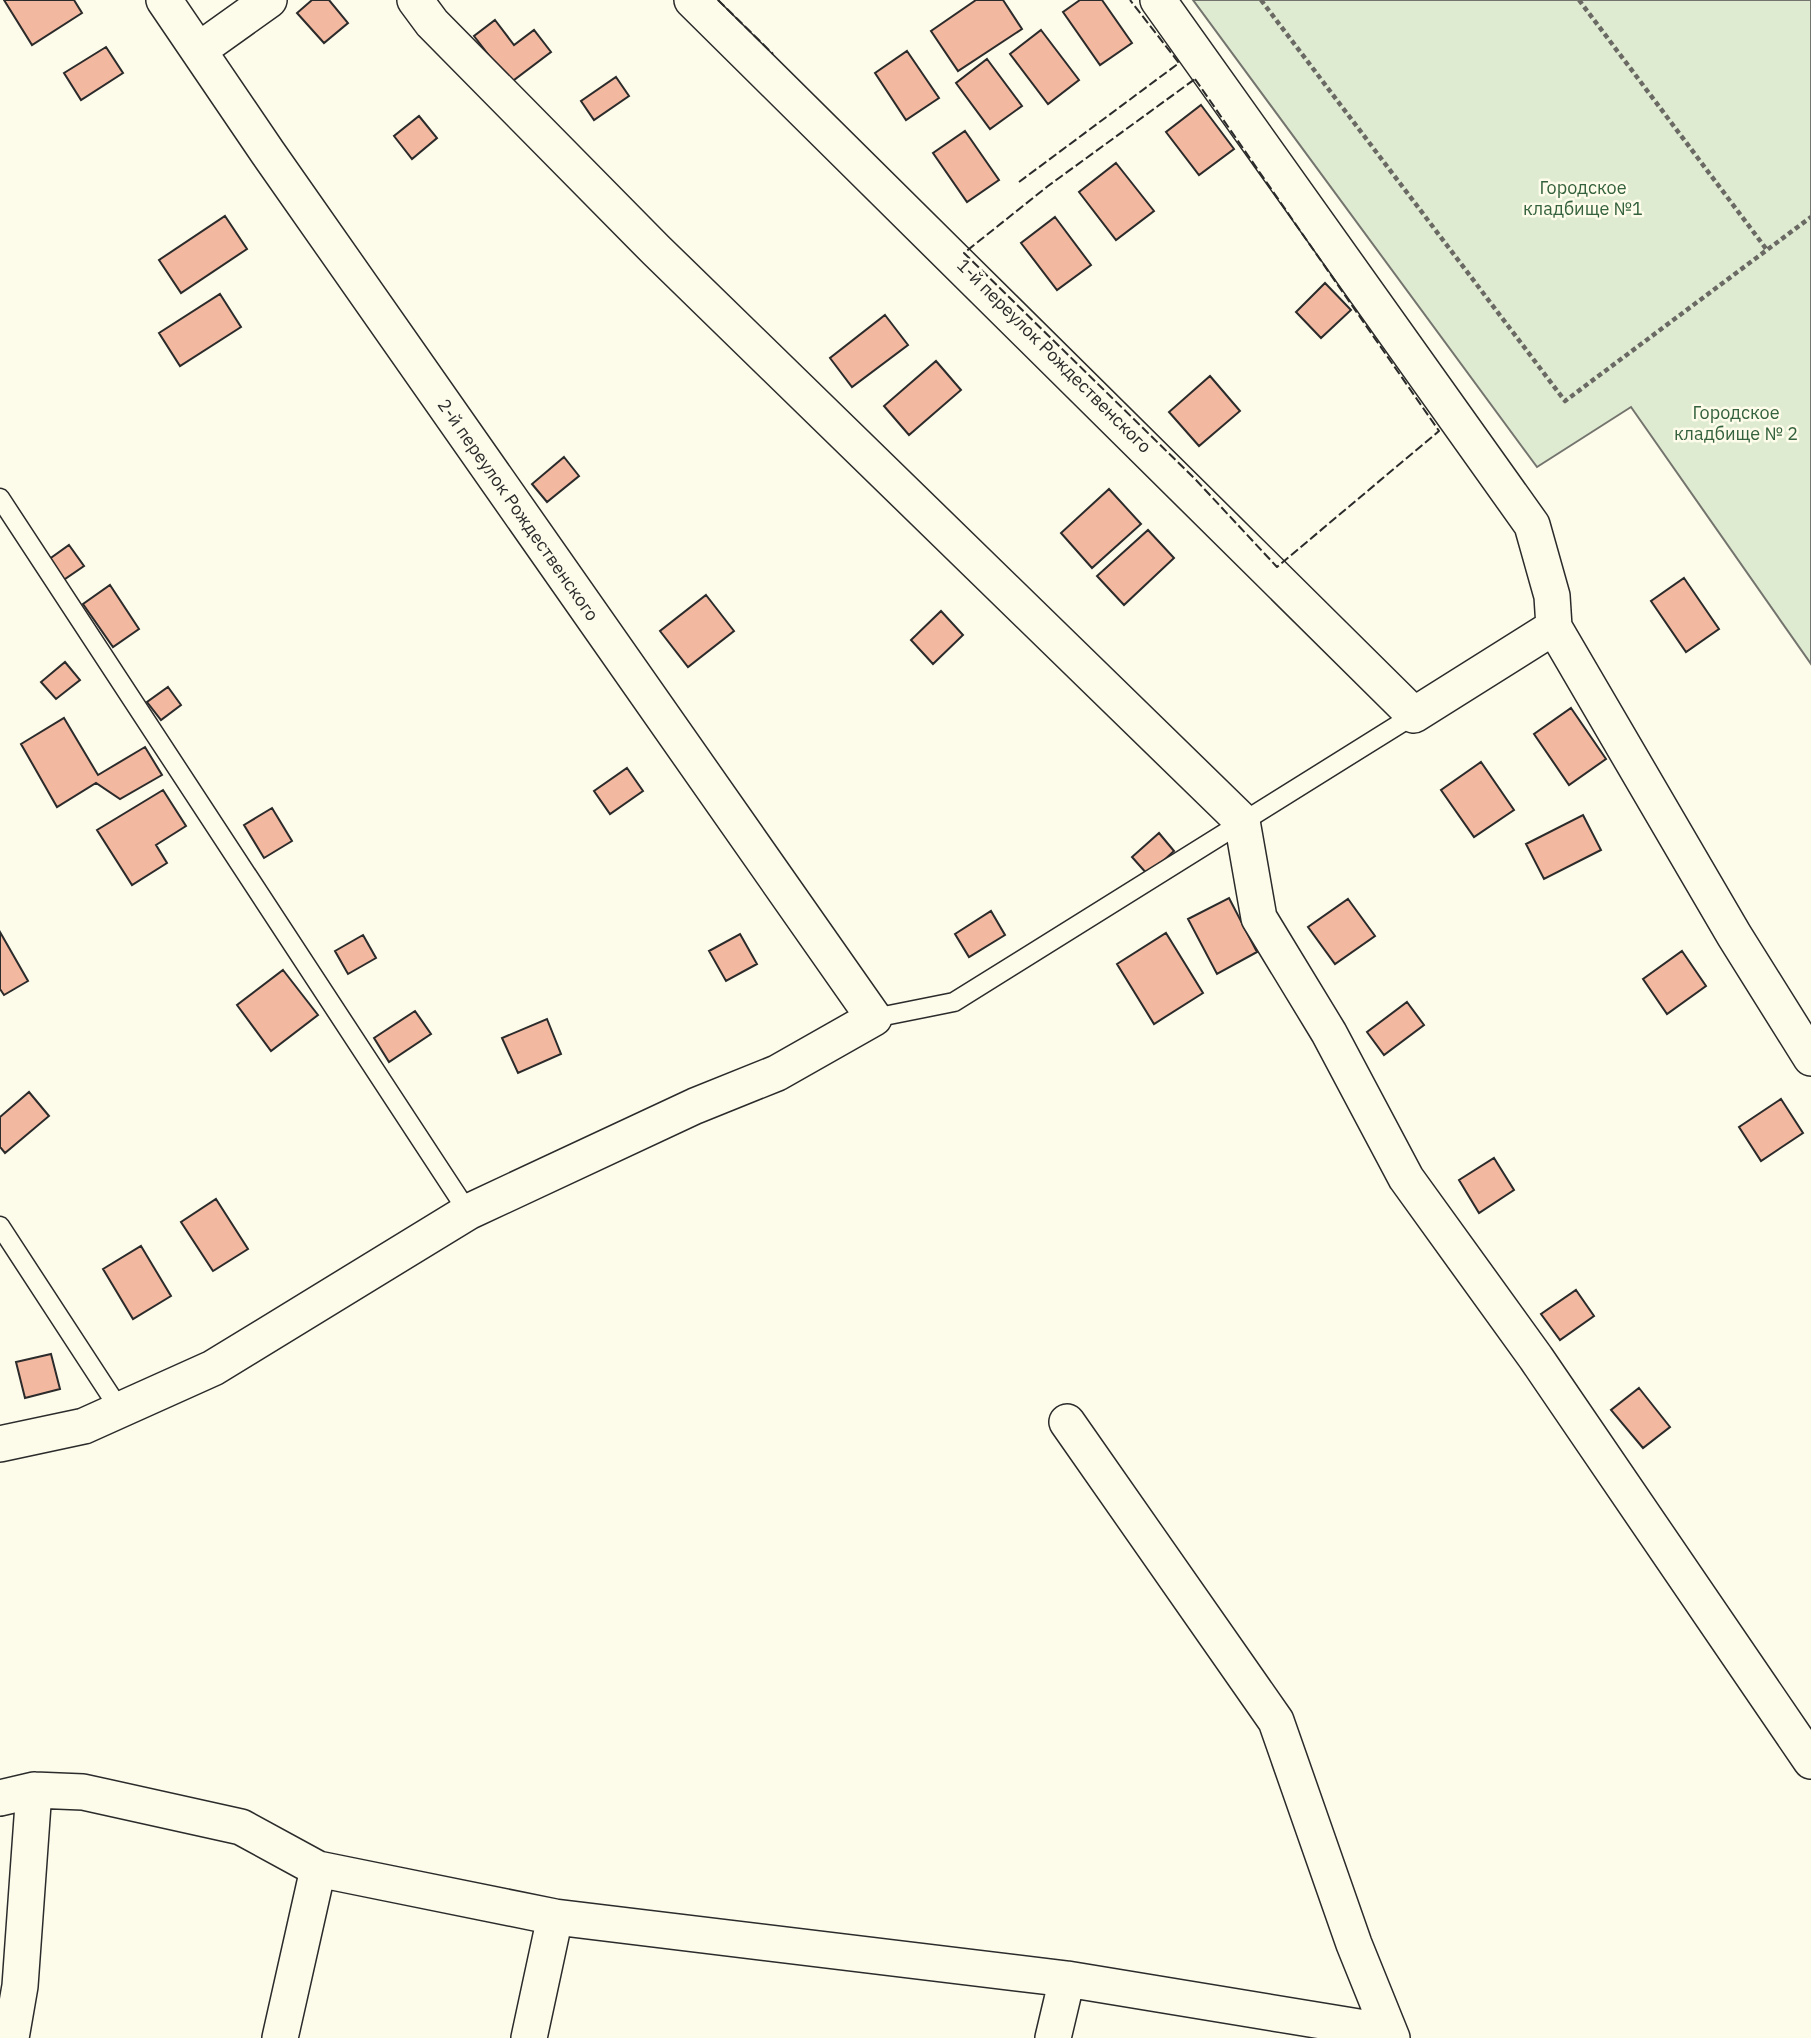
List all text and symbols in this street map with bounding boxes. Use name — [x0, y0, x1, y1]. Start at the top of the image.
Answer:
park label: Городское кладбище №1 — [1523, 176, 1643, 220]
street label: 1-й переулок Рождественского — [952, 254, 1156, 458]
street label: 2-й переулок Рождественского — [433, 394, 604, 625]
park label: Городское кладбище № 2 — [1674, 401, 1798, 445]

